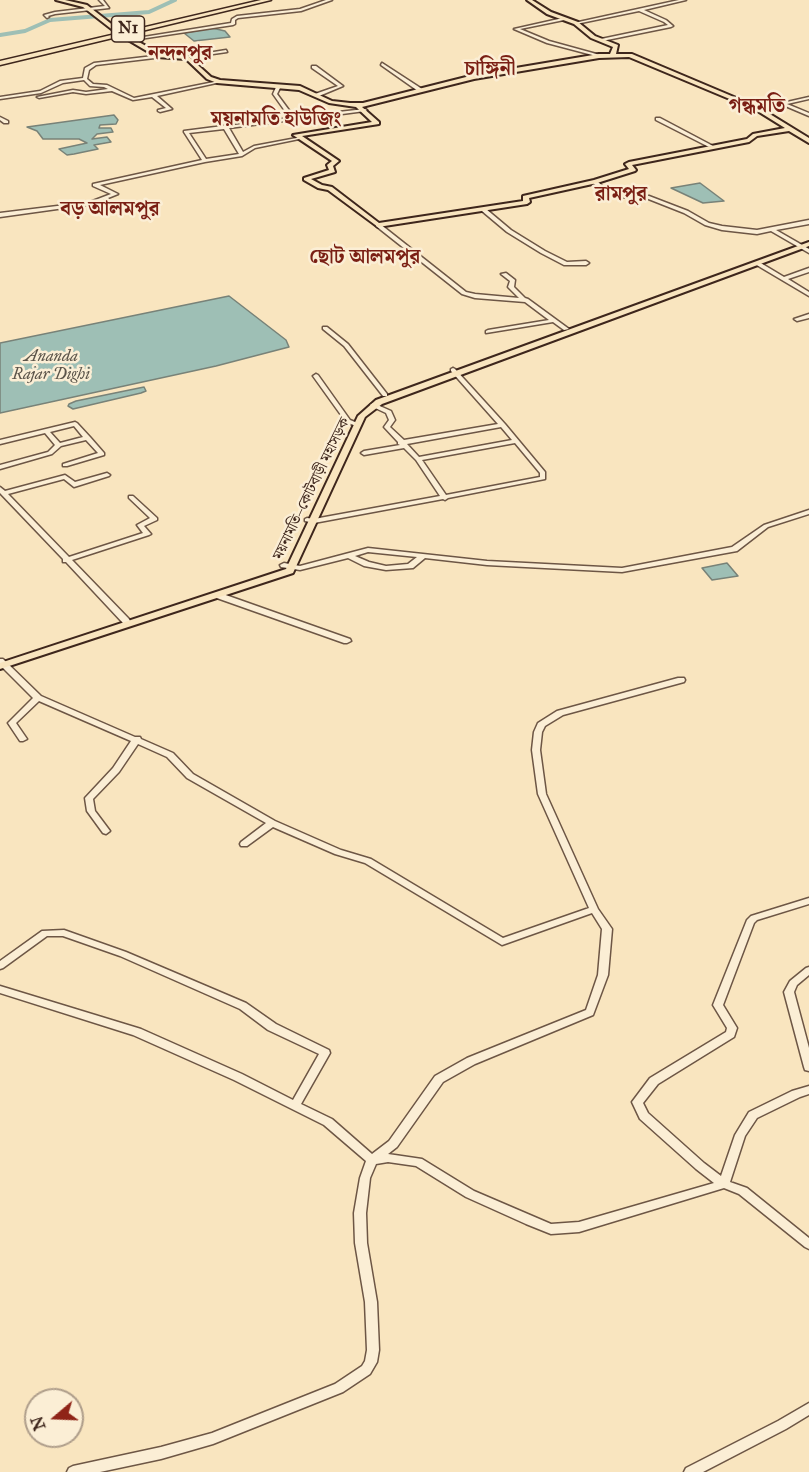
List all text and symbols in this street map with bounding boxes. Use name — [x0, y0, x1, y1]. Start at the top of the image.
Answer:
road number: N1 — [112, 16, 144, 42]
district label: নন্দনপুর — [148, 42, 212, 66]
district label: চাঙ্গিনী — [464, 58, 516, 82]
district label: গন্ধমতি — [729, 95, 785, 119]
district label: ময়নামতি হাউজিং — [211, 108, 341, 132]
district label: রামপুর — [595, 183, 647, 207]
district label: বড় আলমপুর — [60, 198, 160, 222]
district label: ছোট আলমপুর — [310, 246, 420, 270]
water label: Ananda Rajar Dighi — [12, 347, 90, 385]
street label: ময়নামতি–কোটবাড়ী মহাসড়ক — [270, 415, 354, 563]
north arrow — [24, 1388, 84, 1448]
text: N — [27, 1414, 50, 1433]

